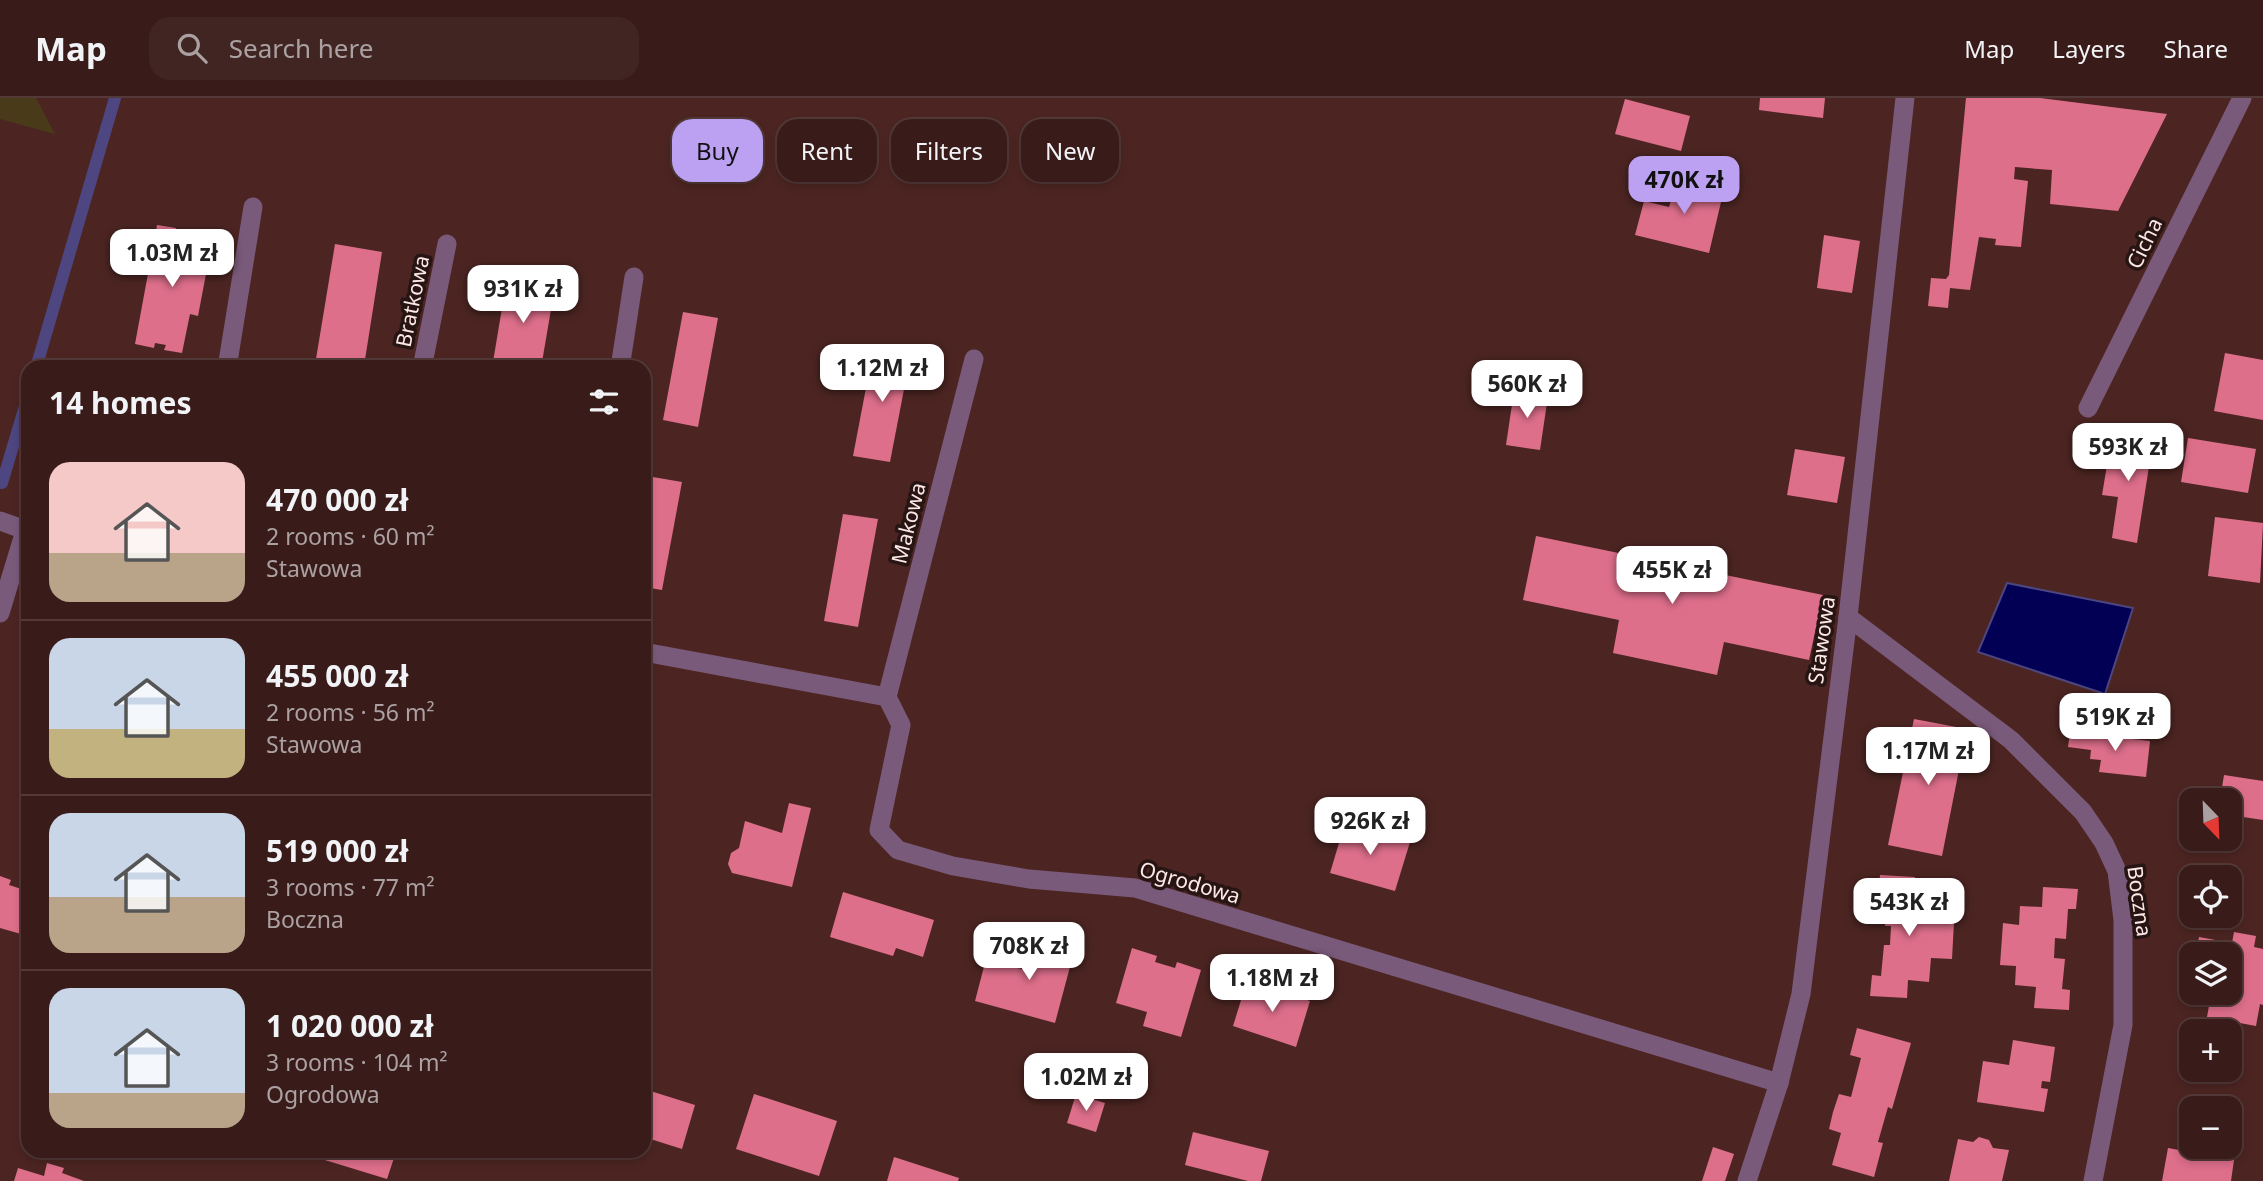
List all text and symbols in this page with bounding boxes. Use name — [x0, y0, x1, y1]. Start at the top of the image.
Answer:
search box — [149, 17, 639, 80]
text: Map — [35, 26, 107, 71]
icon: search — [173, 29, 211, 67]
text: Search here — [229, 30, 373, 66]
text: Map — [1964, 32, 2014, 65]
text: Layers — [2052, 32, 2126, 65]
text: Share — [2164, 32, 2228, 65]
chip: Buy — [672, 119, 763, 182]
chip: Rent — [777, 119, 877, 182]
chip: Filters — [891, 119, 1007, 182]
chip: New — [1021, 119, 1119, 182]
pin: 470K zł — [1619, 156, 1749, 216]
text: 470K zł — [1644, 163, 1724, 195]
street label: Cicha — [2120, 213, 2168, 273]
pin: 1.03M zł — [100, 230, 244, 289]
text: 1.03M zł — [126, 236, 218, 268]
street label: Bratkowa — [389, 253, 435, 349]
pin: 931K zł — [458, 266, 588, 325]
text: 931K zł — [483, 272, 563, 304]
pin: 1.12M zł — [810, 344, 954, 404]
text: 1.12M zł — [836, 351, 928, 383]
pin: 560K zł — [1462, 360, 1592, 420]
text: 560K zł — [1487, 367, 1567, 399]
text: 14 homes — [49, 382, 192, 423]
icon: filters — [585, 383, 623, 421]
pin: 593K zł — [2063, 424, 2193, 483]
text: 593K zł — [2088, 430, 2168, 462]
text: 470 000 zł — [266, 479, 409, 520]
street label: Makowa — [884, 480, 932, 566]
icon: home — [105, 490, 189, 574]
text: 2 rooms · 60 m² — [266, 520, 435, 552]
pin: 455K zł — [1607, 546, 1737, 606]
text: Stawowa — [266, 552, 362, 584]
text: 455K zł — [1632, 553, 1712, 585]
street label: Stawowa — [1801, 594, 1841, 686]
text: 455 000 zł — [266, 655, 409, 696]
icon: home — [105, 666, 189, 750]
pin: 519K zł — [2050, 694, 2180, 753]
text: 2 rooms · 56 m² — [266, 696, 435, 728]
text: 519K zł — [2075, 700, 2155, 732]
text: Stawowa — [266, 728, 362, 760]
pin: 1.17M zł — [1856, 728, 2000, 787]
text: 1.17M zł — [1882, 734, 1974, 766]
north arrow — [2179, 788, 2242, 850]
map controls — [2179, 788, 2242, 1159]
pin: 926K zł — [1305, 798, 1435, 857]
text: 926K zł — [1330, 804, 1410, 836]
text: 519 000 zł — [266, 830, 409, 871]
icon: home — [105, 841, 189, 925]
street label: Ogrodowa — [1136, 854, 1244, 910]
street label: Boczna — [2121, 864, 2159, 938]
button: locate — [2179, 865, 2242, 928]
text: 3 rooms · 77 m² — [266, 871, 435, 903]
pin: 543K zł — [1844, 878, 1974, 938]
text: 543K zł — [1869, 885, 1949, 917]
text: Boczna — [266, 903, 344, 935]
pin: 708K zł — [964, 922, 1094, 982]
text: 708K zł — [989, 929, 1069, 961]
button: layers — [2179, 942, 2242, 1005]
pin: 1.18M zł — [1200, 954, 1344, 1014]
text: 1.18M zł — [1226, 961, 1318, 993]
text: 1 020 000 zł — [266, 1005, 433, 1046]
icon: home — [105, 1016, 189, 1100]
button: + — [2179, 1019, 2242, 1082]
text: 3 rooms · 104 m² — [266, 1046, 448, 1078]
pin: 1.02M zł — [1014, 1054, 1158, 1113]
text: 1.02M zł — [1040, 1060, 1132, 1092]
text: Ogrodowa — [266, 1078, 380, 1110]
button: − — [2179, 1096, 2242, 1159]

